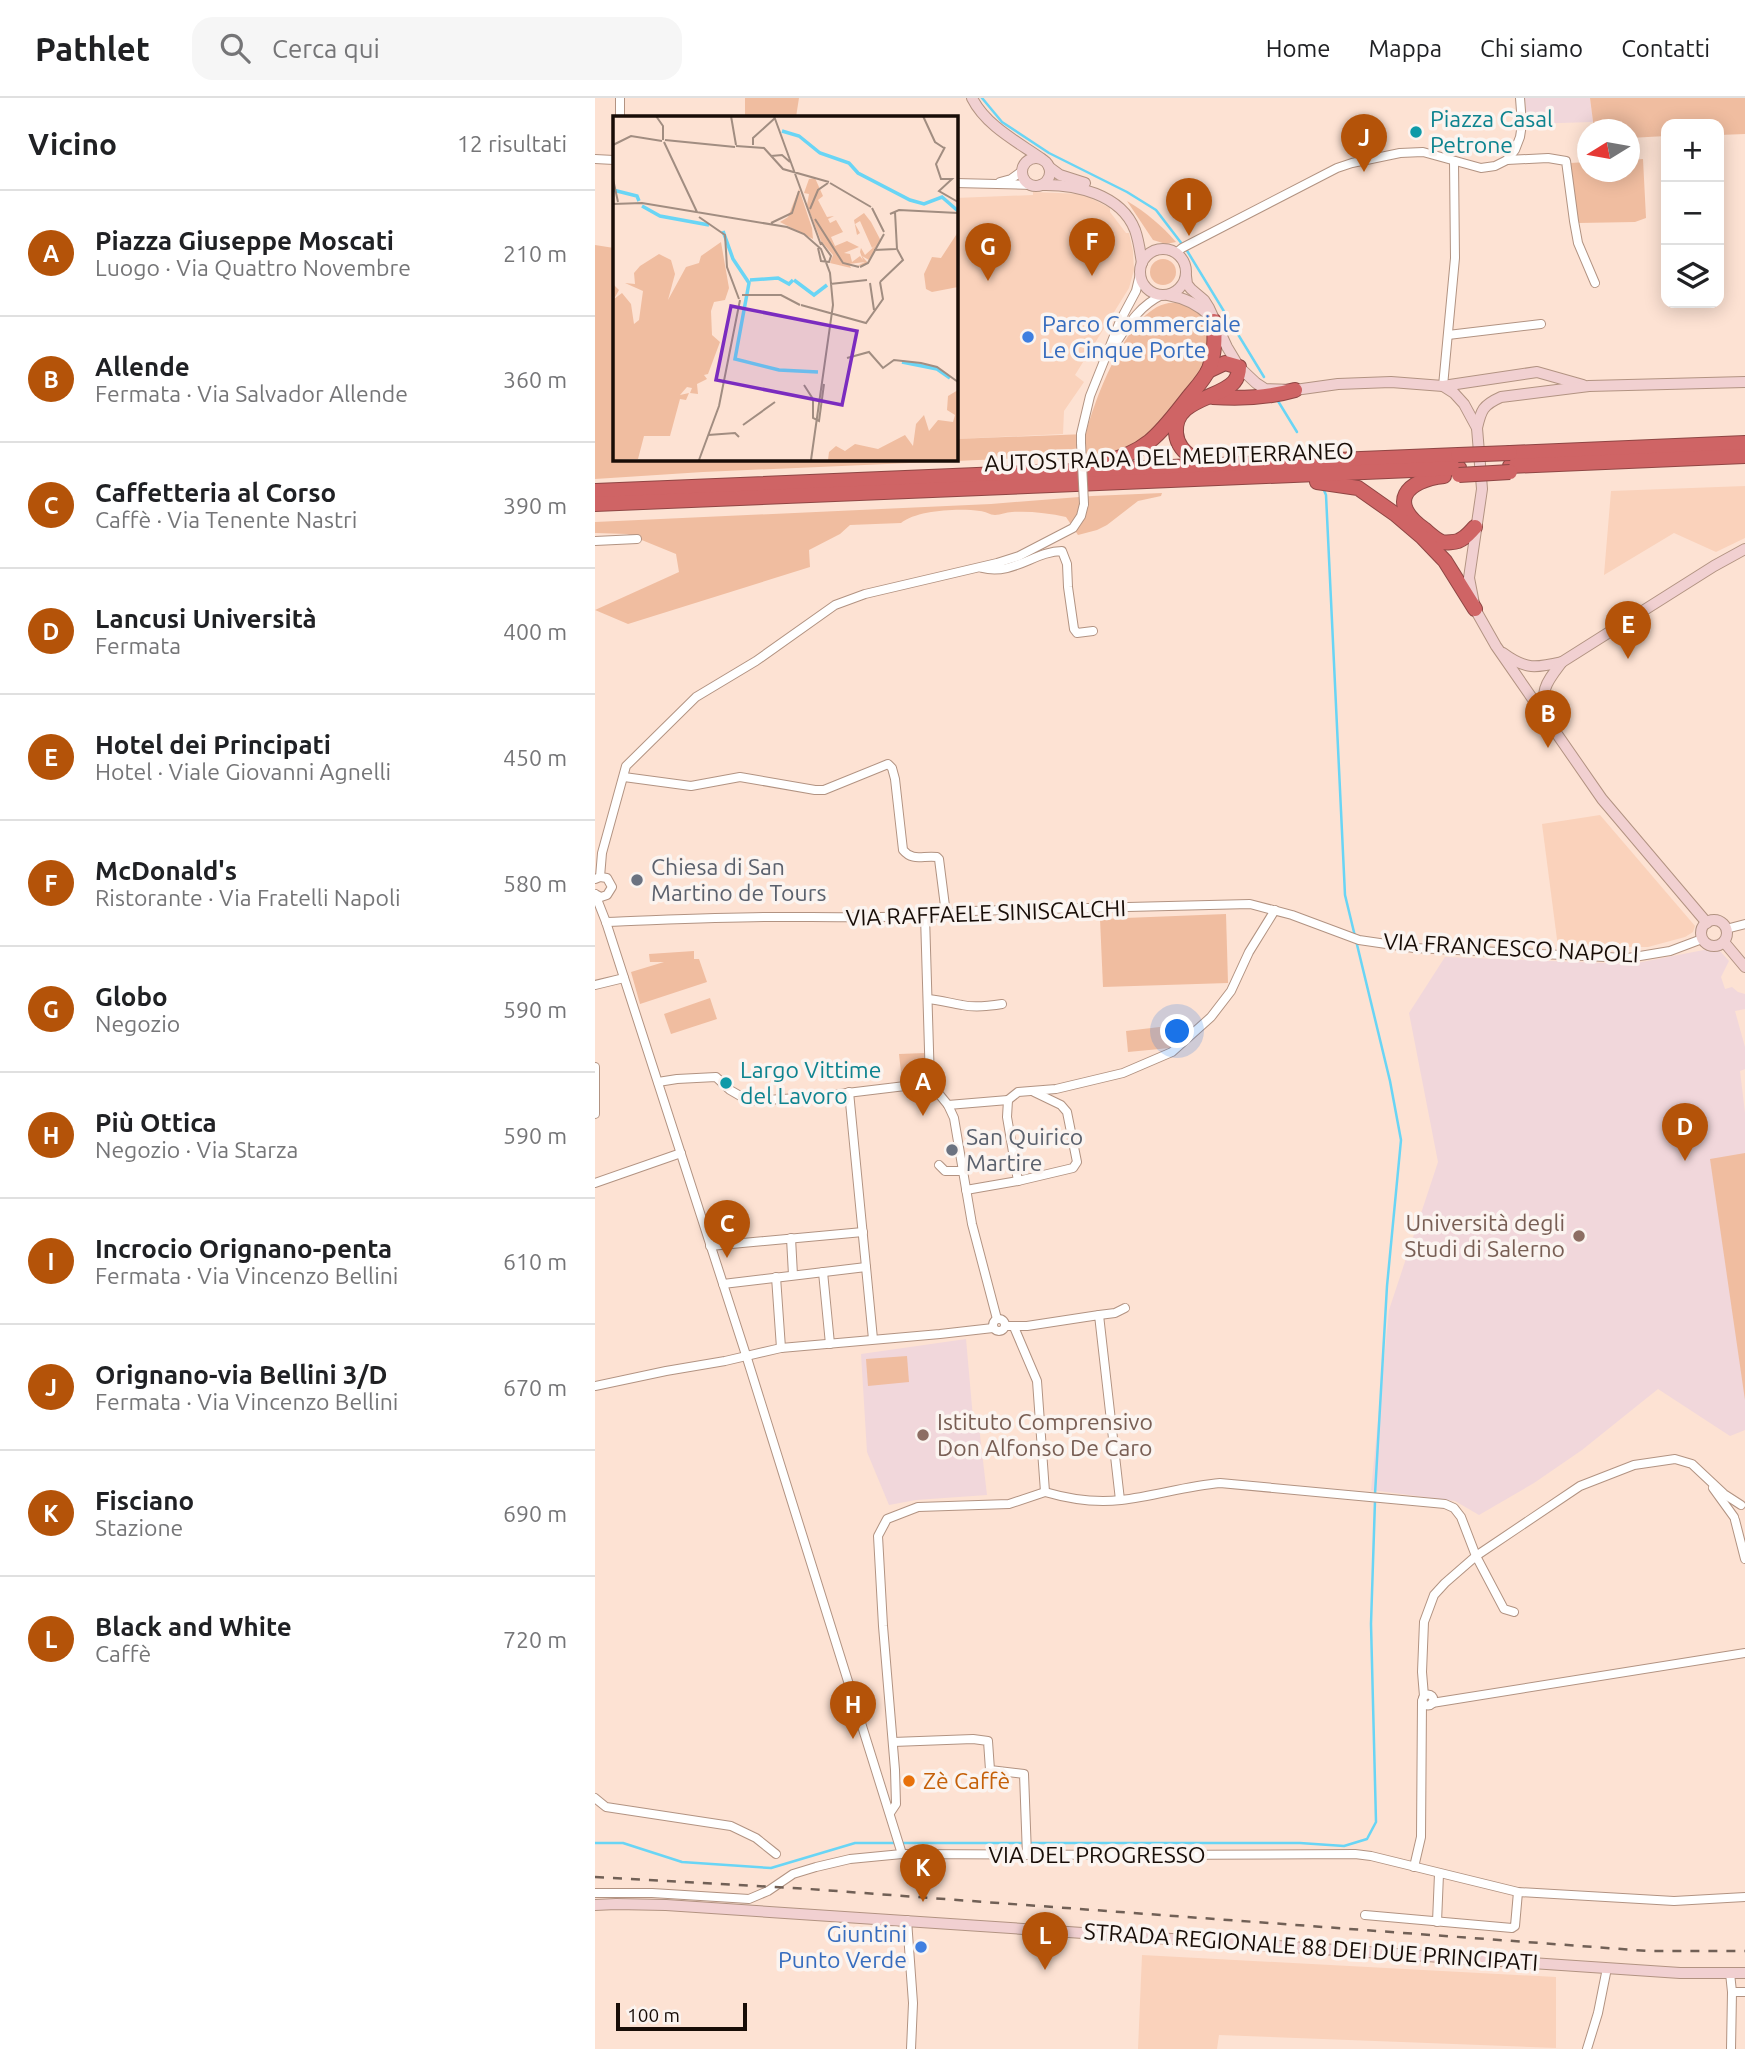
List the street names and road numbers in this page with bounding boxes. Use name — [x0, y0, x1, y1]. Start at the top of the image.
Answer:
street label: AUTOSTRADA DEL MEDITERRANEO — [984, 438, 1354, 475]
street label: VIA RAFFAELE SINISCALCHI — [845, 895, 1127, 930]
street label: VIA FRANCESCO NAPOLI — [1383, 928, 1639, 967]
street label: VIA DEL PROGRESSO — [988, 1842, 1206, 1867]
street label: STRADA REGIONALE 88 DEI DUE PRINCIPATI — [1083, 1918, 1539, 1975]

